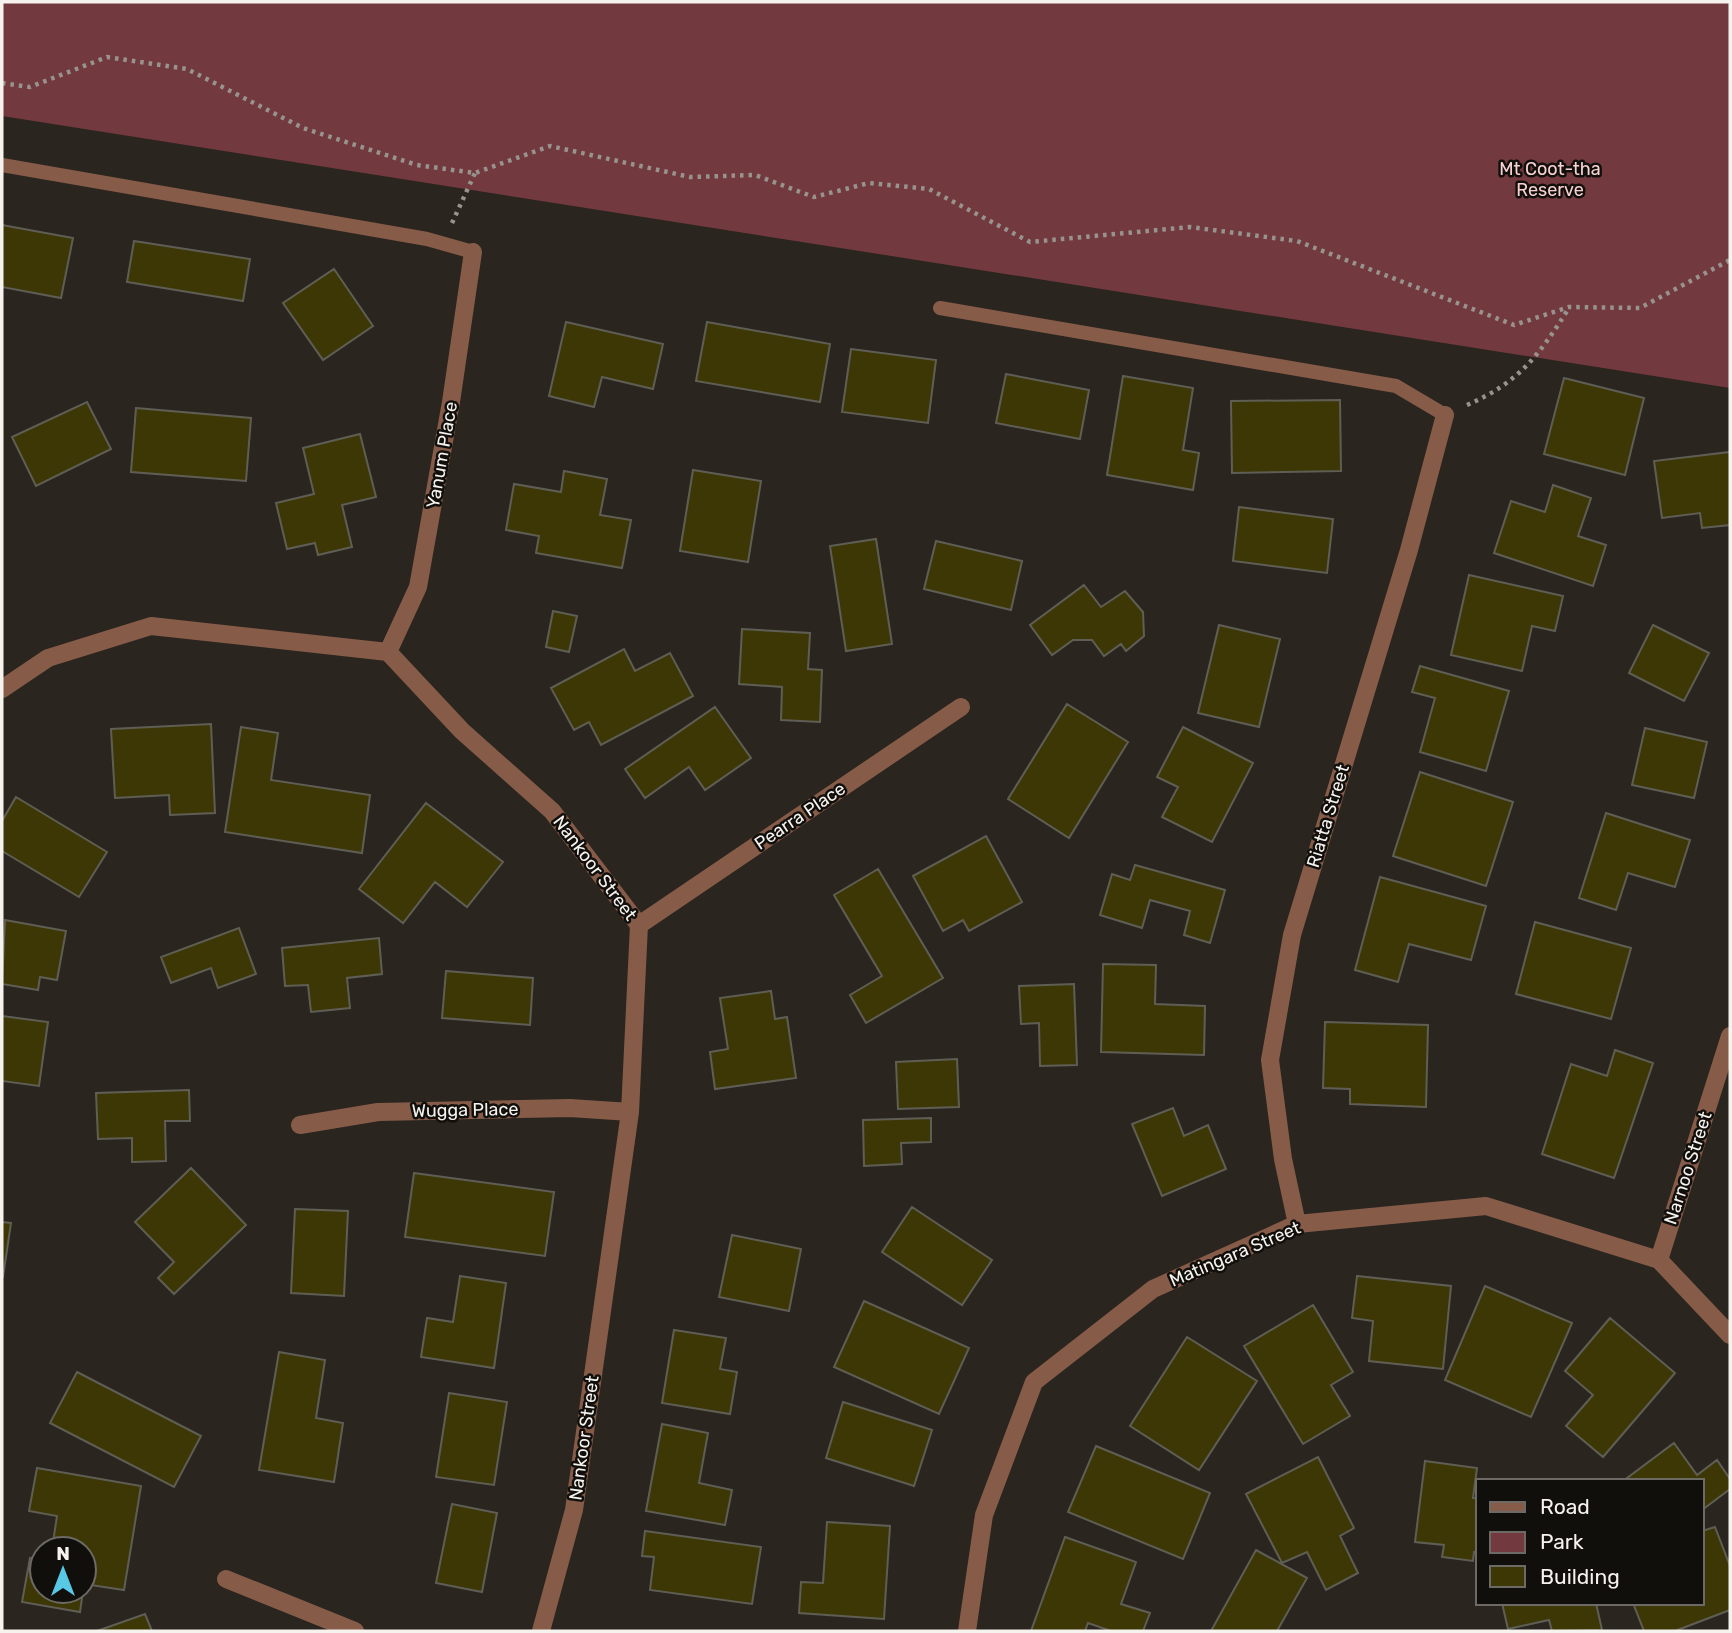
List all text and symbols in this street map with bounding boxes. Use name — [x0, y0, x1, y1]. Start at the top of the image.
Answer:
park label: Mt Coot-tha Reserve — [1499, 158, 1601, 201]
street label: Yanum Place — [422, 400, 462, 510]
street label: Riatta Street — [1302, 762, 1354, 870]
street label: Pearra Place — [750, 777, 850, 855]
street label: Nankoor Street — [548, 811, 642, 925]
street label: Wugga Place — [411, 1098, 519, 1122]
street label: Narnoo Street — [1659, 1109, 1717, 1227]
street label: Matingara Street — [1166, 1216, 1304, 1292]
street label: Nankoor Street — [564, 1374, 604, 1502]
legend — [1476, 1479, 1704, 1605]
text: Road — [1540, 1494, 1590, 1519]
text: Park — [1540, 1529, 1584, 1554]
north arrow — [28, 1535, 98, 1605]
text: N — [56, 1542, 70, 1565]
text: Building — [1540, 1564, 1620, 1589]

